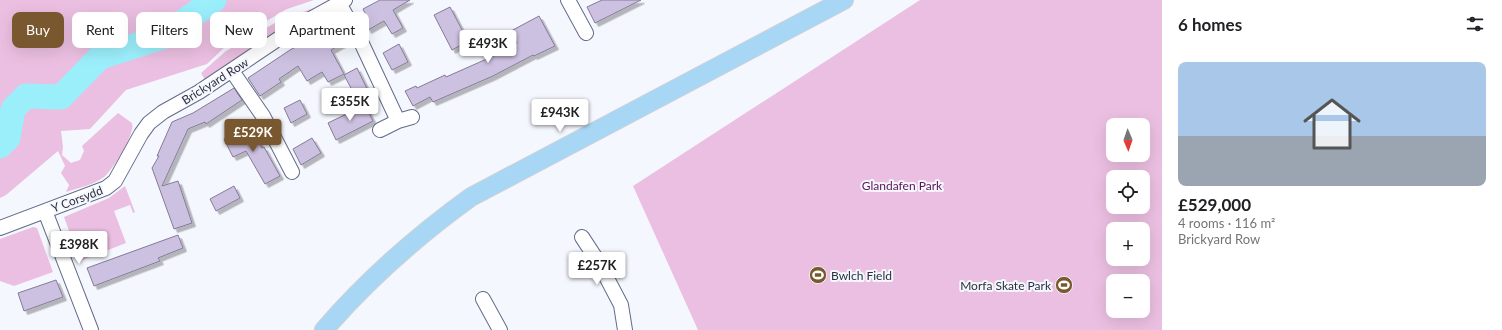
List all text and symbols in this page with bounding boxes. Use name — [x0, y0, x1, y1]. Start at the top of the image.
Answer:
chip: Buy — [12, 12, 64, 48]
chip: Rent — [72, 12, 128, 48]
chip: Filters — [136, 12, 202, 48]
chip: New — [210, 12, 267, 48]
chip: Apartment — [275, 12, 369, 48]
icon: filters — [1464, 13, 1486, 35]
text: 6 homes — [1178, 14, 1242, 35]
pin: £493K — [460, 30, 516, 64]
text: £493K — [468, 35, 508, 51]
street label: Brickyard Row — [179, 54, 252, 107]
pin: £355K — [322, 88, 378, 122]
icon: home — [1296, 88, 1368, 160]
text: £355K — [330, 93, 370, 109]
pin: £943K — [532, 99, 588, 133]
text: £943K — [540, 104, 580, 120]
north arrow — [1106, 118, 1150, 162]
map controls — [1106, 118, 1150, 318]
pin: £529K — [225, 119, 281, 153]
text: £529K — [233, 124, 273, 140]
button: locate — [1106, 170, 1150, 214]
park label: Glandafen Park — [862, 178, 943, 193]
street label: Y Corsydd — [49, 182, 105, 216]
text: £529,000 — [1178, 194, 1251, 215]
text: 4 rooms · 116 m² — [1178, 215, 1275, 231]
button: + — [1106, 222, 1150, 266]
pin: £398K — [51, 231, 107, 265]
text: Brickyard Row — [1178, 231, 1260, 247]
text: £398K — [59, 236, 99, 252]
pin: £257K — [569, 252, 625, 286]
text: £257K — [577, 257, 617, 273]
sports icon: Bwlch Field — [808, 265, 828, 285]
place label: Bwlch Field — [831, 268, 892, 283]
button: − — [1106, 274, 1150, 318]
sports icon: Morfa Skate Park — [1054, 275, 1074, 295]
place label: Morfa Skate Park — [960, 278, 1052, 293]

